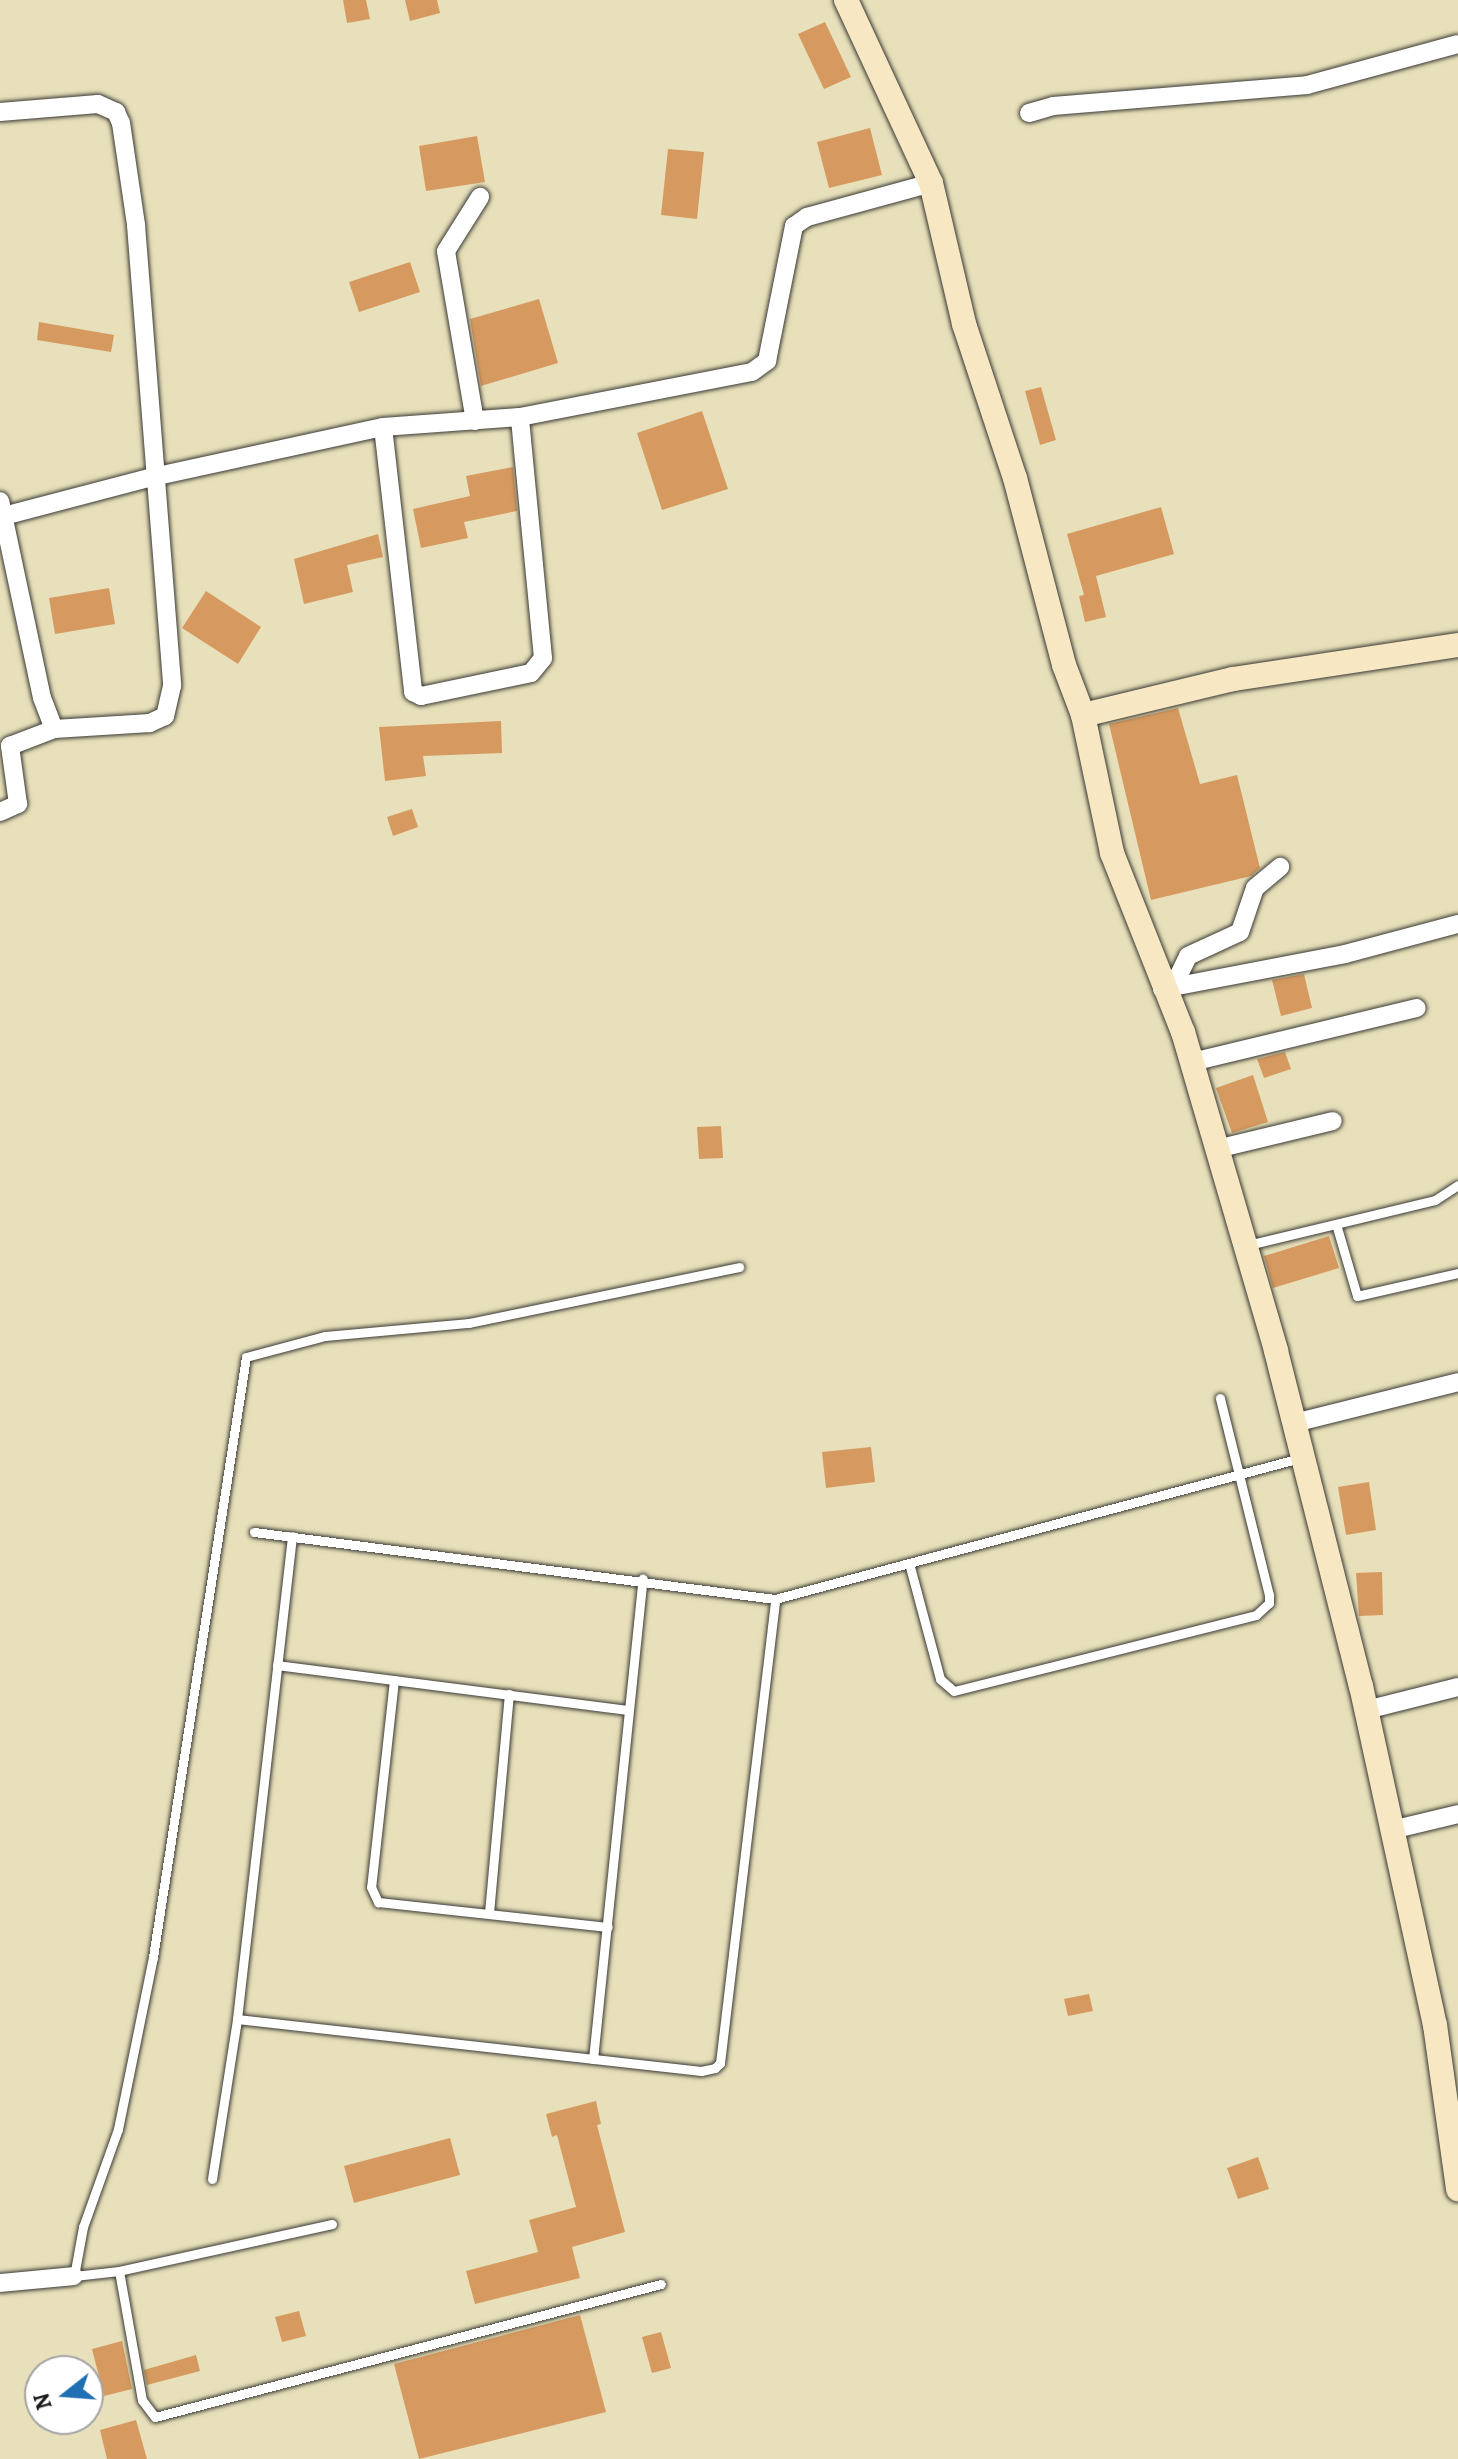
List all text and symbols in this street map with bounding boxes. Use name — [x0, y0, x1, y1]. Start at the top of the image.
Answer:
north arrow — [24, 2355, 104, 2435]
text: N — [26, 2389, 60, 2413]

